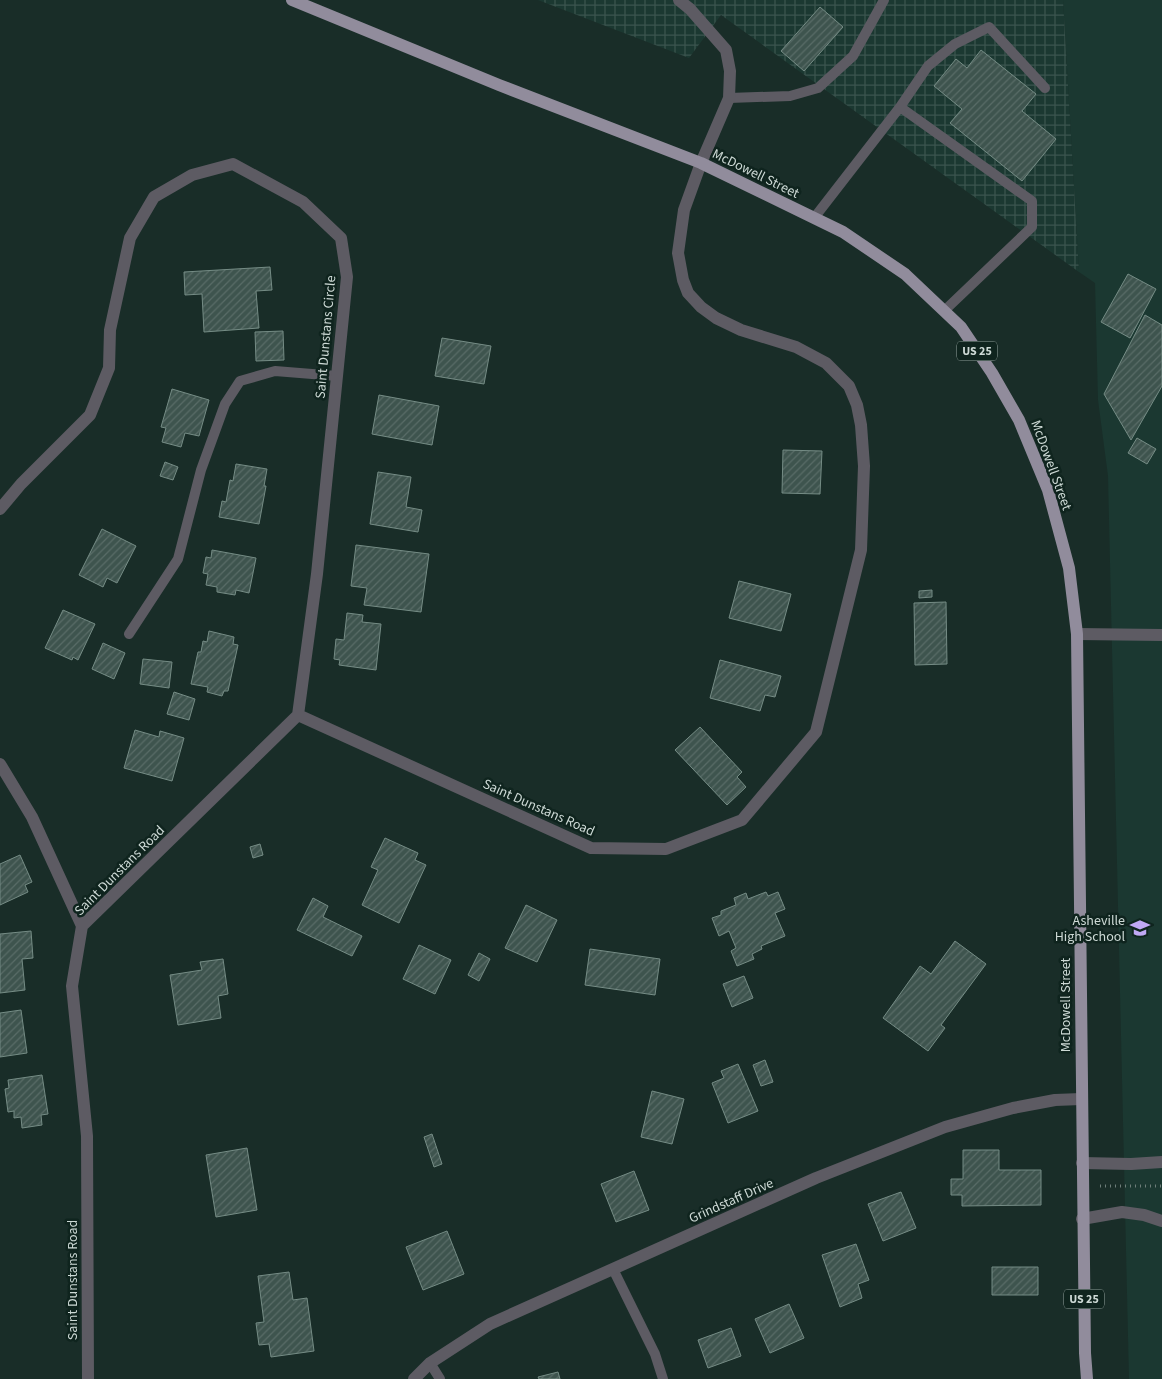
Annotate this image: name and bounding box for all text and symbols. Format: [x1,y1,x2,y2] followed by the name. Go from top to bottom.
[709,144,803,204] street label: McDowell Street
[311,275,341,399] street label: Saint Dunstans Circle
[957,342,997,361] road number: US 25
[1025,417,1077,513] street label: McDowell Street
[479,774,598,842] street label: Saint Dunstans Road
[70,821,169,920] street label: Saint Dunstans Road
[1055,911,1125,947] place label: Asheville High School
[1129,917,1151,939] school or university icon: Asheville High School
[1056,957,1076,1052] street label: McDowell Street
[686,1173,777,1228] street label: Grindstaff Drive
[63,1220,83,1340] street label: Saint Dunstans Road
[1064,1290,1104,1308] road number: US 25

